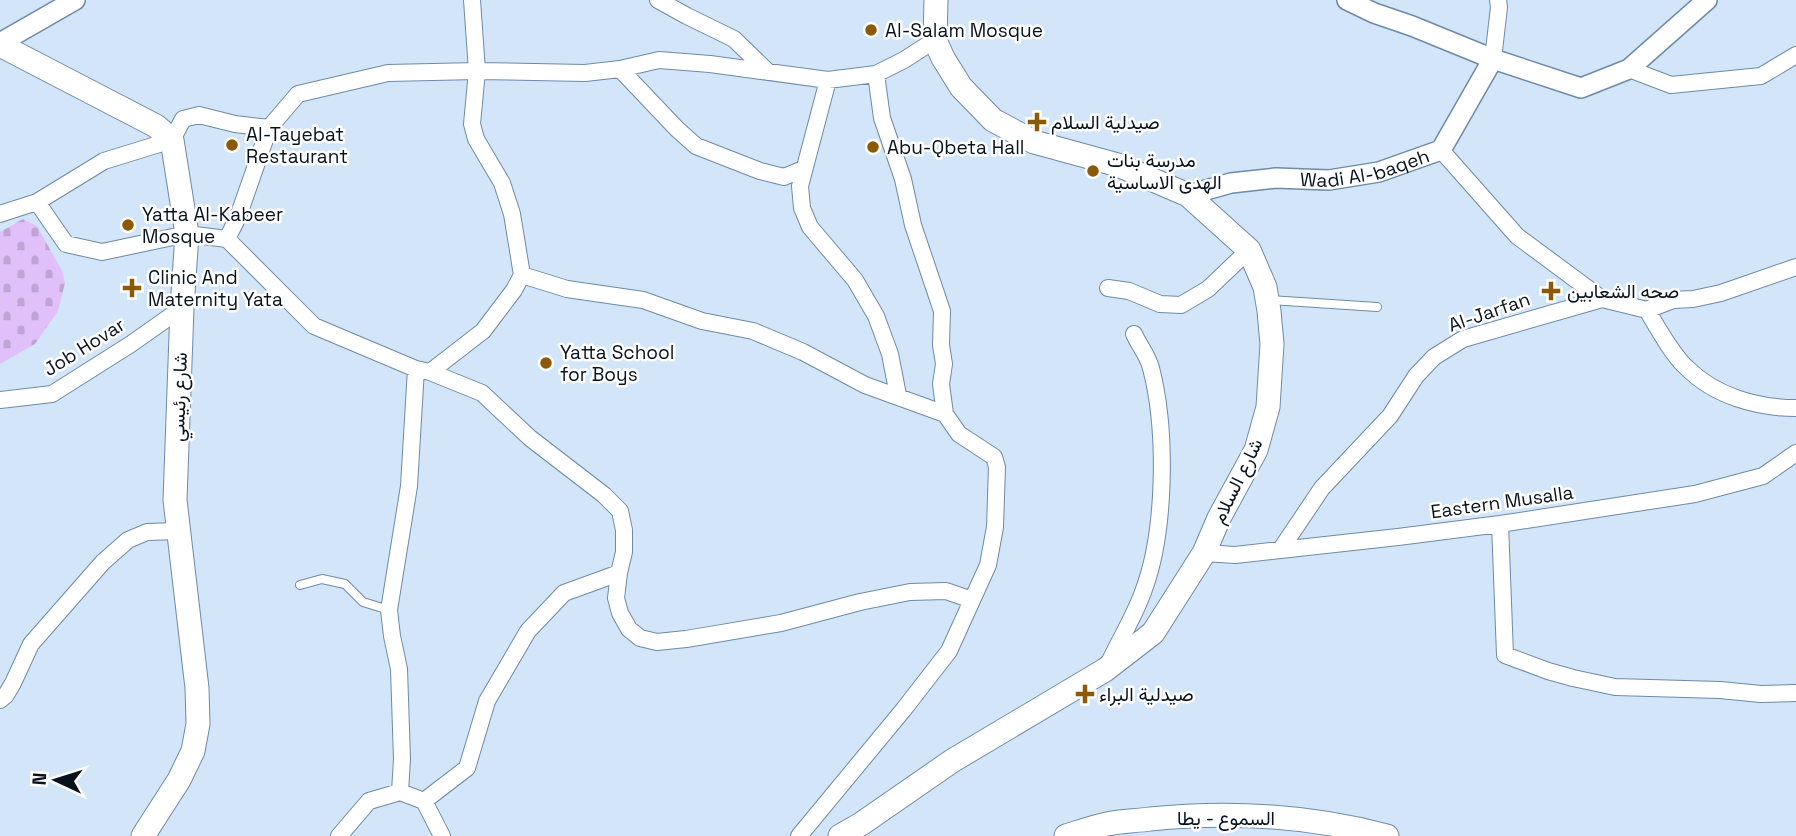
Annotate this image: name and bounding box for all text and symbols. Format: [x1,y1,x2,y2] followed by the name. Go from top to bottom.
[885,18,1043,43] place label: Al-Salam Mosque
[863,22,879,38] marker: Al-Salam Mosque
[1051,110,1160,135] place label: صيدلية السلام
[1029,114,1045,130] marker: صيدلية السلام
[246,122,348,169] place label: Al-Tayebat Restaurant
[887,135,1025,160] place label: Abu-Qbeta Hall
[224,137,240,153] marker: Al-Tayebat Restaurant
[865,139,881,155] marker: Abu-Qbeta Hall
[1300,143,1433,193] street label: Wadi Al-baqeh
[1107,148,1222,195] place label: مدرسة بنات الهدى الاساسية
[1085,163,1101,179] marker: مدرسة بنات الهدى الاساسية
[142,202,283,249] place label: Yatta Al-Kabeer Mosque
[120,217,136,233] marker: Yatta Al-Kabeer Mosque
[148,265,283,312] place label: Clinic And Maternity Yata
[122,278,142,298] marker: Clinic And Maternity Yata
[1567,279,1679,304] place label: صحه الشعابين
[1541,281,1561,301] marker: صحه الشعابين
[1445,286,1533,338] street label: Al-Jarfan
[39,312,129,382] street label: Job Hovar
[560,340,674,387] place label: Yatta School for Boys
[165,352,196,442] street label: شارع رئيسي
[538,355,554,371] marker: Yatta School for Boys
[1206,434,1268,528] street label: شارع السلام
[1429,480,1575,524] street label: Eastern Musalla
[1099,682,1194,707] place label: صيدلية البراء
[1077,686,1093,702] marker: صيدلية البراء
[21,745,91,815] north arrow
[27,772,52,786] text: N
[1177,806,1275,831] street label: السموع - يطا

